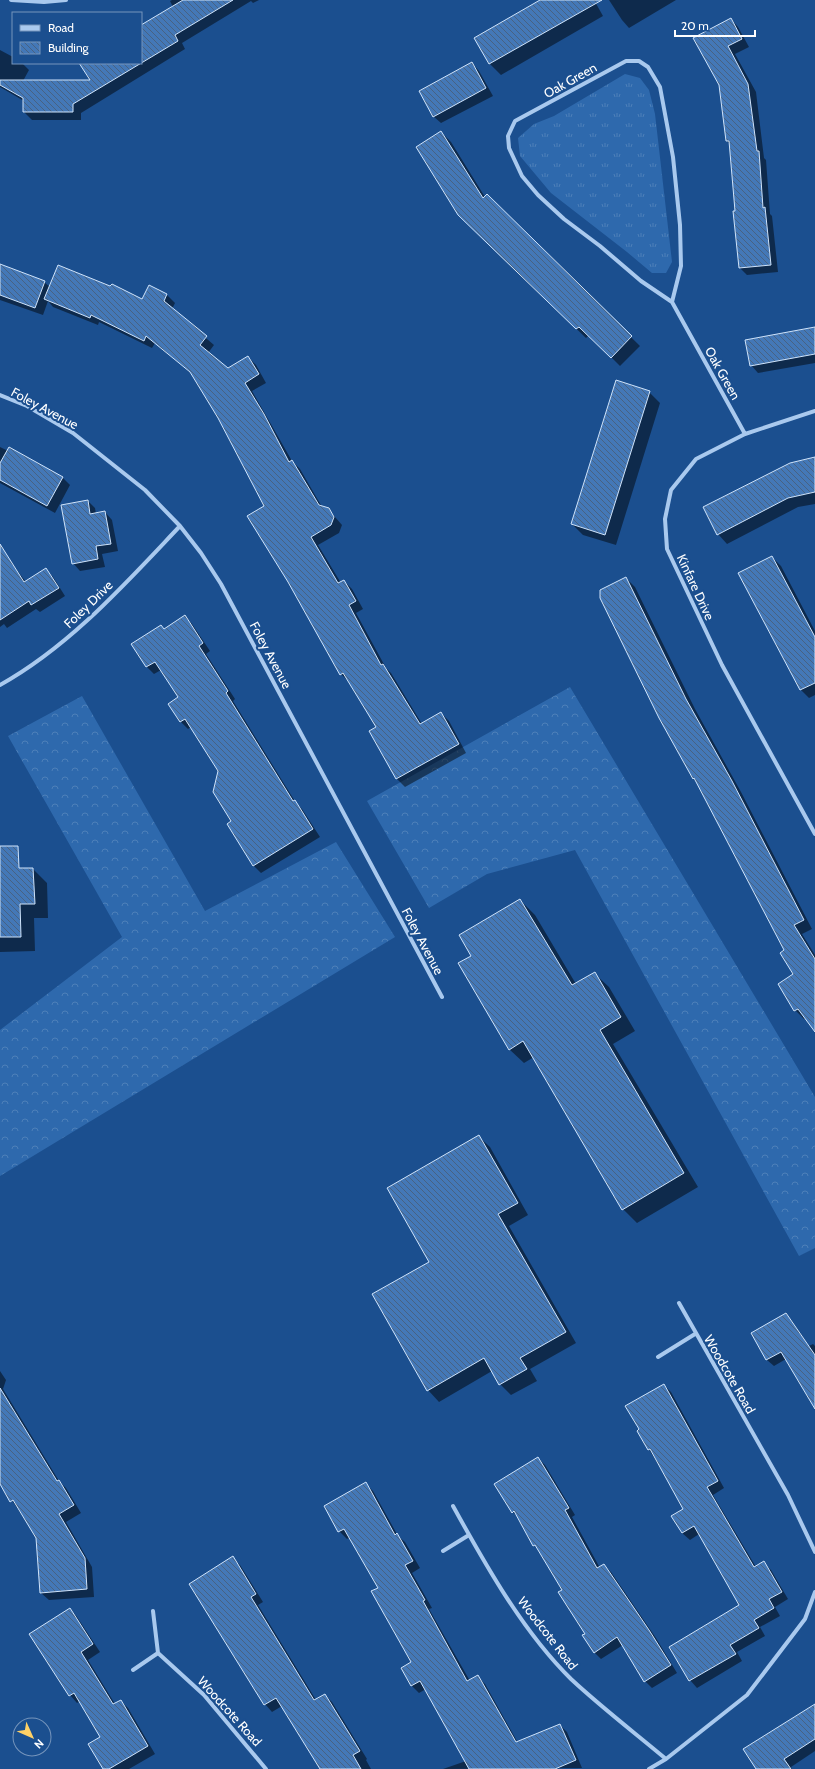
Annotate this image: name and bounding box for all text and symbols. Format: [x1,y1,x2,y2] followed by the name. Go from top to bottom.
[12,12,142,64] legend
[675,12,755,38] scale bar
[681,18,709,33] text: 20 m
[48,20,74,35] text: Road
[48,40,90,55] text: Building
[541,59,599,101] street label: Oak Green
[702,344,744,402] street label: Oak Green
[9,384,82,433] street label: Foley Avenue
[674,552,718,623] street label: Kinfare Drive
[60,577,116,631] street label: Foley Drive
[247,619,296,692] street label: Foley Avenue
[399,905,448,978] street label: Foley Avenue
[701,1332,759,1416] street label: Woodcote Road
[515,1593,581,1673] street label: Woodcote Road
[195,1673,265,1749] street label: Woodcote Road
[12,1717,52,1757] north arrow
[31,1736,47,1752] text: N

